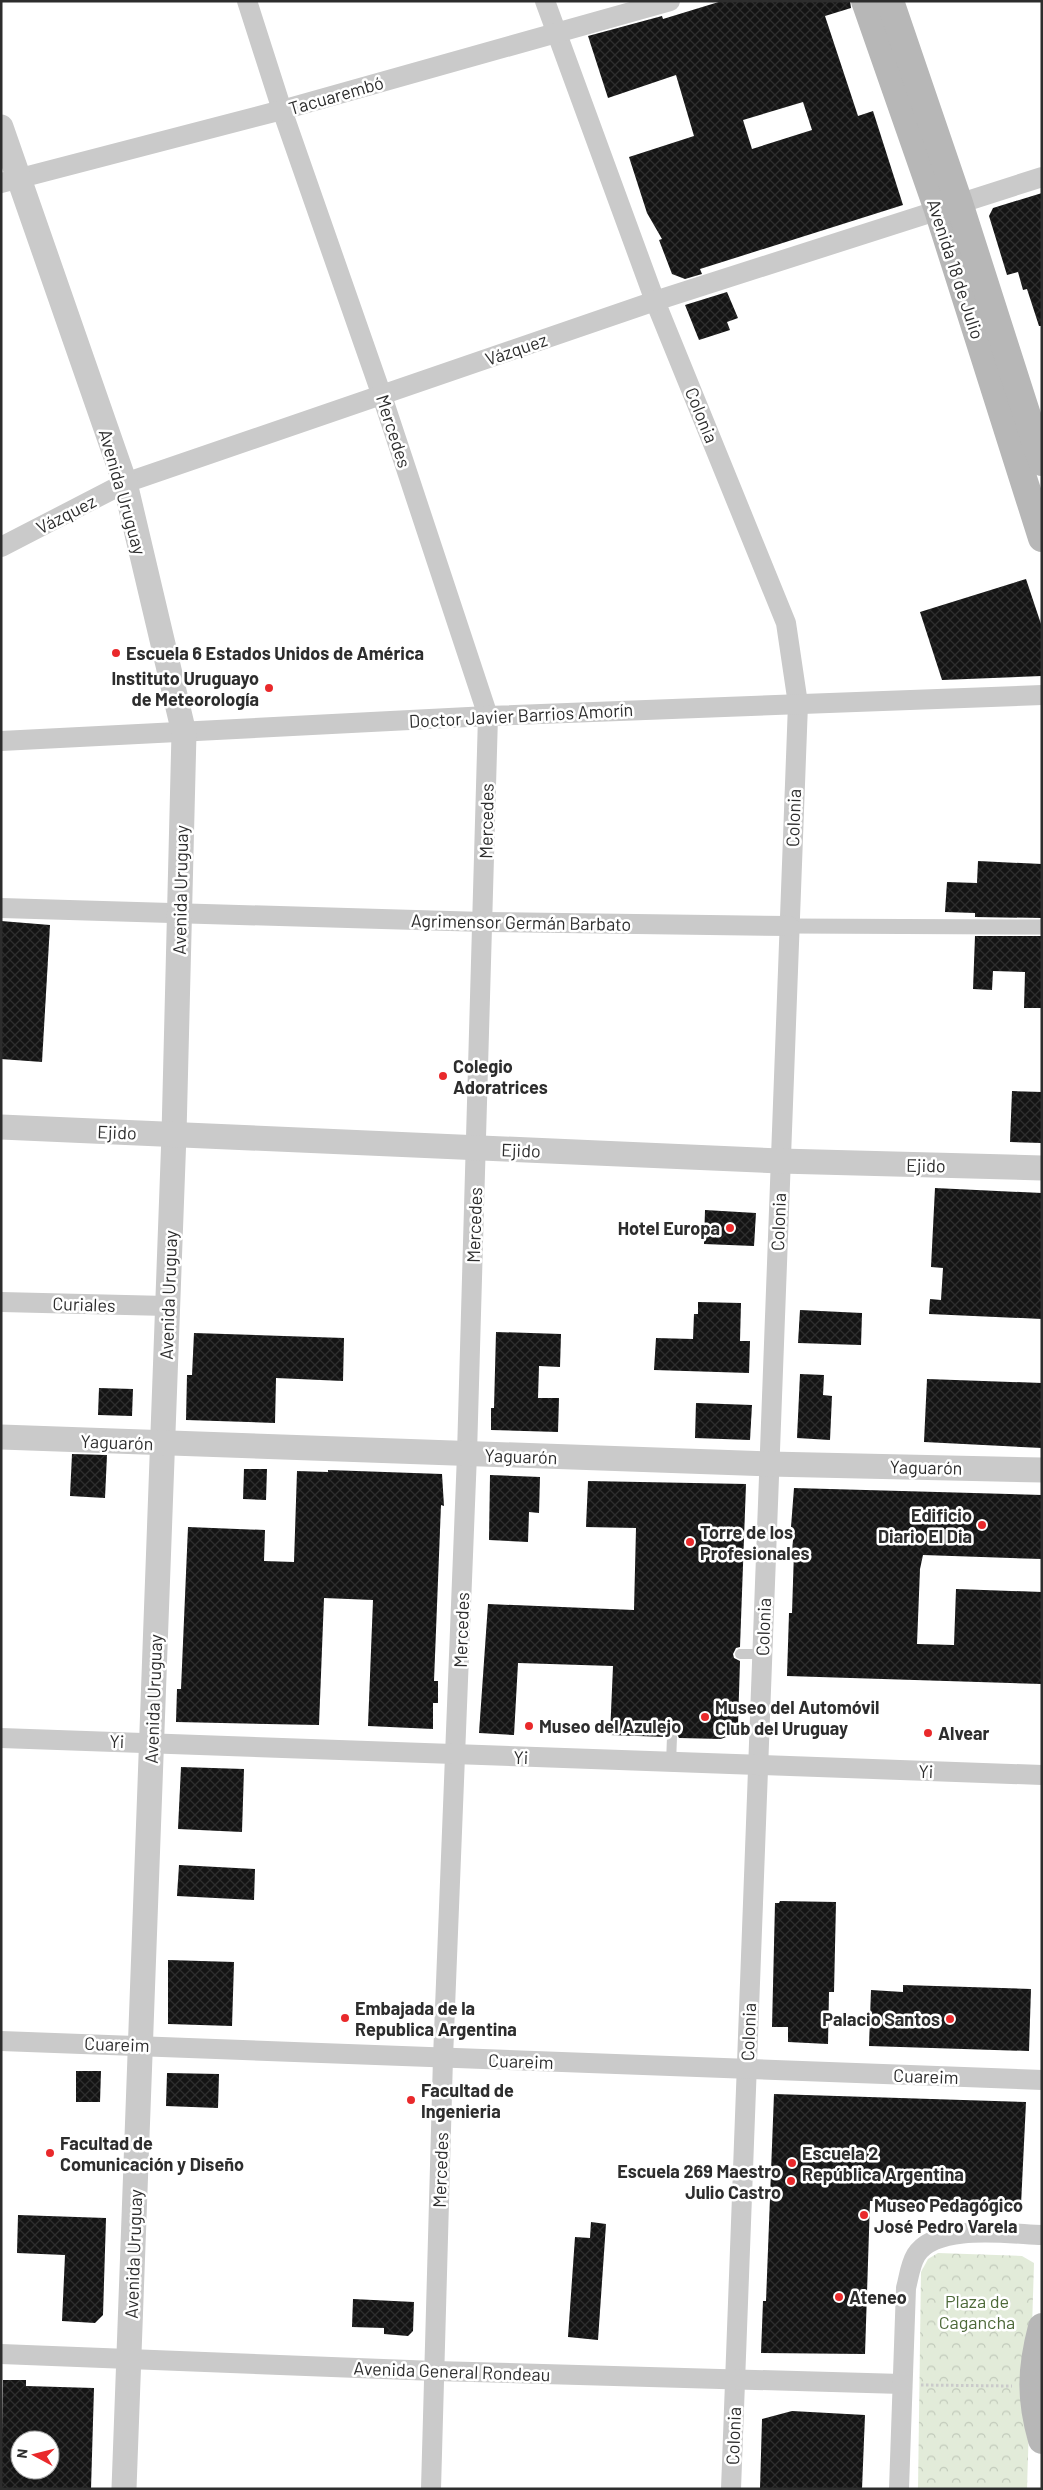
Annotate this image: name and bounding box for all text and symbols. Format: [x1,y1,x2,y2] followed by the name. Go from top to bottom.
[286,71,386,119] street label: Tacuarembó
[923,196,989,342] street label: Avenida 18 de Julio
[482,328,550,370] street label: Vázquez
[681,384,723,446] street label: Colonia
[372,392,416,470] street label: Mercedes
[95,427,151,557] street label: Avenida Uruguay
[32,490,100,538] street label: Vázquez
[126,642,424,664] place label: Escuela 6 Estados Unidos de América
[110,647,122,659] marker: Escuela 6 Estados Unidos de América
[111,667,259,710] place label: Instituto Uruguayo de Meteorología
[263,682,275,694] marker: Instituto Uruguayo de Meteorología
[408,698,634,732] street label: Doctor Javier Barrios Amorín
[474,783,498,859] street label: Mercedes
[781,789,805,847] street label: Colonia
[168,825,192,955] street label: Avenida Uruguay
[411,909,631,935] street label: Agrimensor Germán Barbato
[453,1055,548,1098] place label: Colegio Adoratrices
[437,1070,449,1082] marker: Colegio Adoratrices
[97,1120,137,1144] street label: Ejido
[501,1138,541,1162] street label: Ejido
[906,1154,946,1176] street label: Ejido
[462,1187,486,1263] street label: Mercedes
[766,1193,790,1251] street label: Colonia
[618,1217,720,1239] place label: Hotel Europa
[724,1222,736,1234] marker: Hotel Europa
[155,1230,181,1360] street label: Avenida Uruguay
[52,1292,116,1316] street label: Curiales
[80,1430,154,1454] street label: Yaguarón
[484,1444,558,1468] street label: Yaguarón
[889,1455,963,1479] street label: Yaguarón
[878,1504,972,1547] place label: Edificio Diario El Dia
[976,1519,988,1531] marker: Edificio Diario El Dia
[700,1521,809,1564] place label: Torre de los Profesionales
[684,1536,696,1548] marker: Torre de los Profesionales
[449,1592,473,1668] street label: Mercedes
[751,1598,775,1656] street label: Colonia
[140,1634,166,1764] street label: Avenida Uruguay
[715,1696,880,1739] place label: Museo del Automóvil Club del Uruguay
[699,1711,711,1723] marker: Museo del Automóvil Club del Uruguay
[539,1715,681,1737] place label: Museo del Azulejo
[523,1720,535,1732] marker: Museo del Azulejo
[938,1722,989,1744] place label: Alvear
[922,1727,934,1739] marker: Alvear
[109,1730,125,1752] street label: Yi
[513,1746,529,1768] street label: Yi
[918,1760,934,1782] street label: Yi
[355,1997,517,2040] place label: Embajada de la Republica Argentina
[736,2003,760,2061] street label: Colonia
[822,2008,940,2030] place label: Palacio Santos
[339,2012,351,2024] marker: Embajada de la Republica Argentina
[944,2013,956,2025] marker: Palacio Santos
[84,2032,150,2056] street label: Cuareim
[488,2049,554,2073] street label: Cuareim
[893,2064,959,2088] street label: Cuareim
[421,2079,514,2122] place label: Facultad de Ingenieria
[405,2094,417,2106] marker: Facultad de Ingenieria
[60,2132,244,2175] place label: Facultad de Comunicación y Diseño
[428,2132,452,2208] street label: Mercedes
[802,2142,964,2185] place label: Escuela 2 República Argentina
[44,2147,56,2159] marker: Facultad de Comunicación y Diseño
[786,2157,798,2169] marker: Escuela 2 República Argentina
[617,2160,781,2203] place label: Escuela 269 Maestro Julio Castro
[785,2175,797,2187] marker: Escuela 269 Maestro Julio Castro
[120,2189,146,2319] street label: Avenida Uruguay
[874,2194,1023,2237] place label: Museo Pedagógico José Pedro Varela
[858,2209,870,2221] marker: Museo Pedagógico José Pedro Varela
[849,2286,907,2308] place label: Ateneo
[939,2290,1015,2333] park label: Plaza de Cagancha
[833,2291,845,2303] marker: Ateneo
[353,2357,551,2385] street label: Avenida General Rondeau
[721,2407,745,2465] street label: Colonia
[10,2430,60,2480] north arrow
[13,2448,31,2459] text: N

